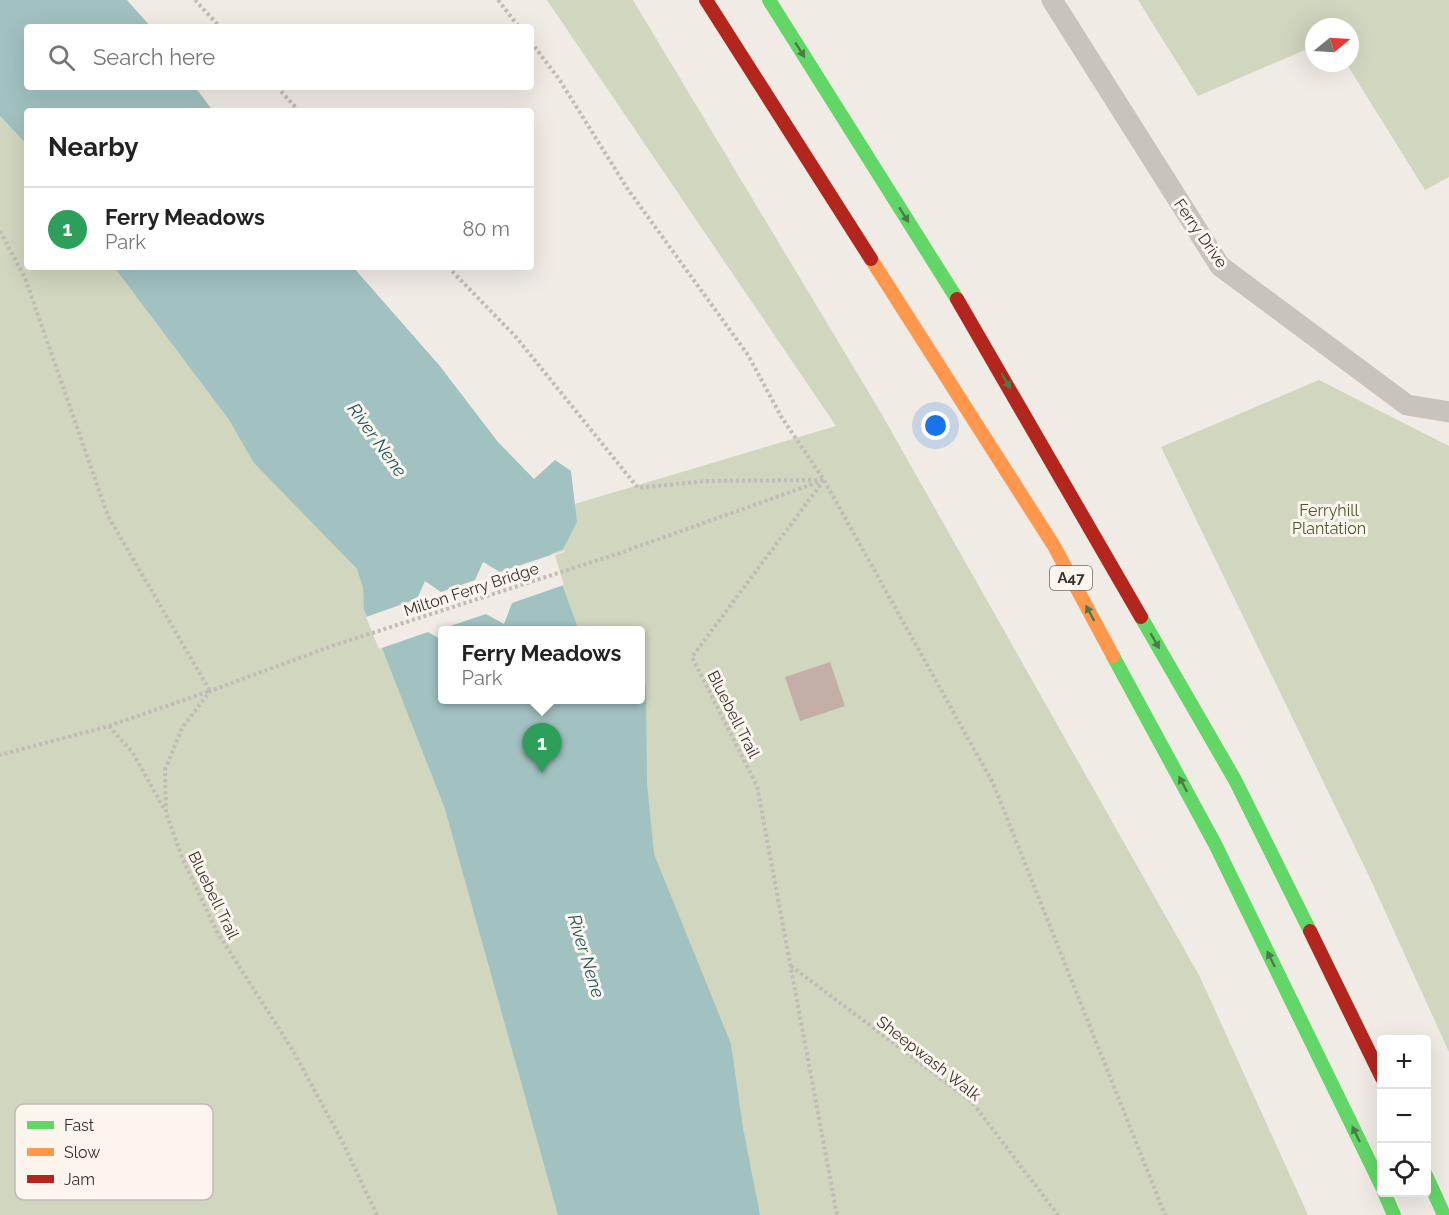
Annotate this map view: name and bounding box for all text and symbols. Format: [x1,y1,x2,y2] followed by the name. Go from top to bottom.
[1305,18,1359,72] north arrow
[24,24,534,90] search box
[45,41,78,74] icon: search
[795,41,806,58] one-way arrow
[93,44,215,70] text: Search here
[48,132,138,162] text: Nearby
[1170,195,1231,272] street label: Ferry Drive
[105,204,265,230] text: Ferry Meadows
[898,207,909,223] one-way arrow
[63,217,72,241] text: 1
[462,217,510,241] text: 80 m
[105,230,146,254] text: Park
[1001,373,1011,390] one-way arrow
[344,399,411,481] water label: River Nene
[921,411,950,440] your location
[1292,501,1366,538] park label: Ferryhill Plantation
[401,559,541,620] street label: Milton Ferry Bridge
[1050,566,1092,590] road number: A47
[1085,604,1095,621] one-way arrow
[438,626,645,704] popup
[1150,633,1160,650] one-way arrow
[462,640,621,666] text: Ferry Meadows
[462,666,502,690] text: Park
[703,667,764,762] street label: Bluebell Trail
[522,724,562,773] pin: 1
[1178,776,1188,793] one-way arrow
[184,848,243,943] street label: Bluebell Trail
[564,912,609,1000] water label: River Nene
[1266,950,1275,967] one-way arrow
[873,1012,985,1105] street label: Sheepwash Walk
[1377,1035,1431,1197] map controls
[1377,1035,1431,1089] button: +
[1377,1089,1431,1143] button: −
[15,1104,213,1200] legend
[64,1116,95,1135] text: Fast
[1351,1125,1361,1142] one-way arrow
[64,1143,100,1162] text: Slow
[1377,1143,1431,1197] button: locate
[64,1170,95,1189] text: Jam

